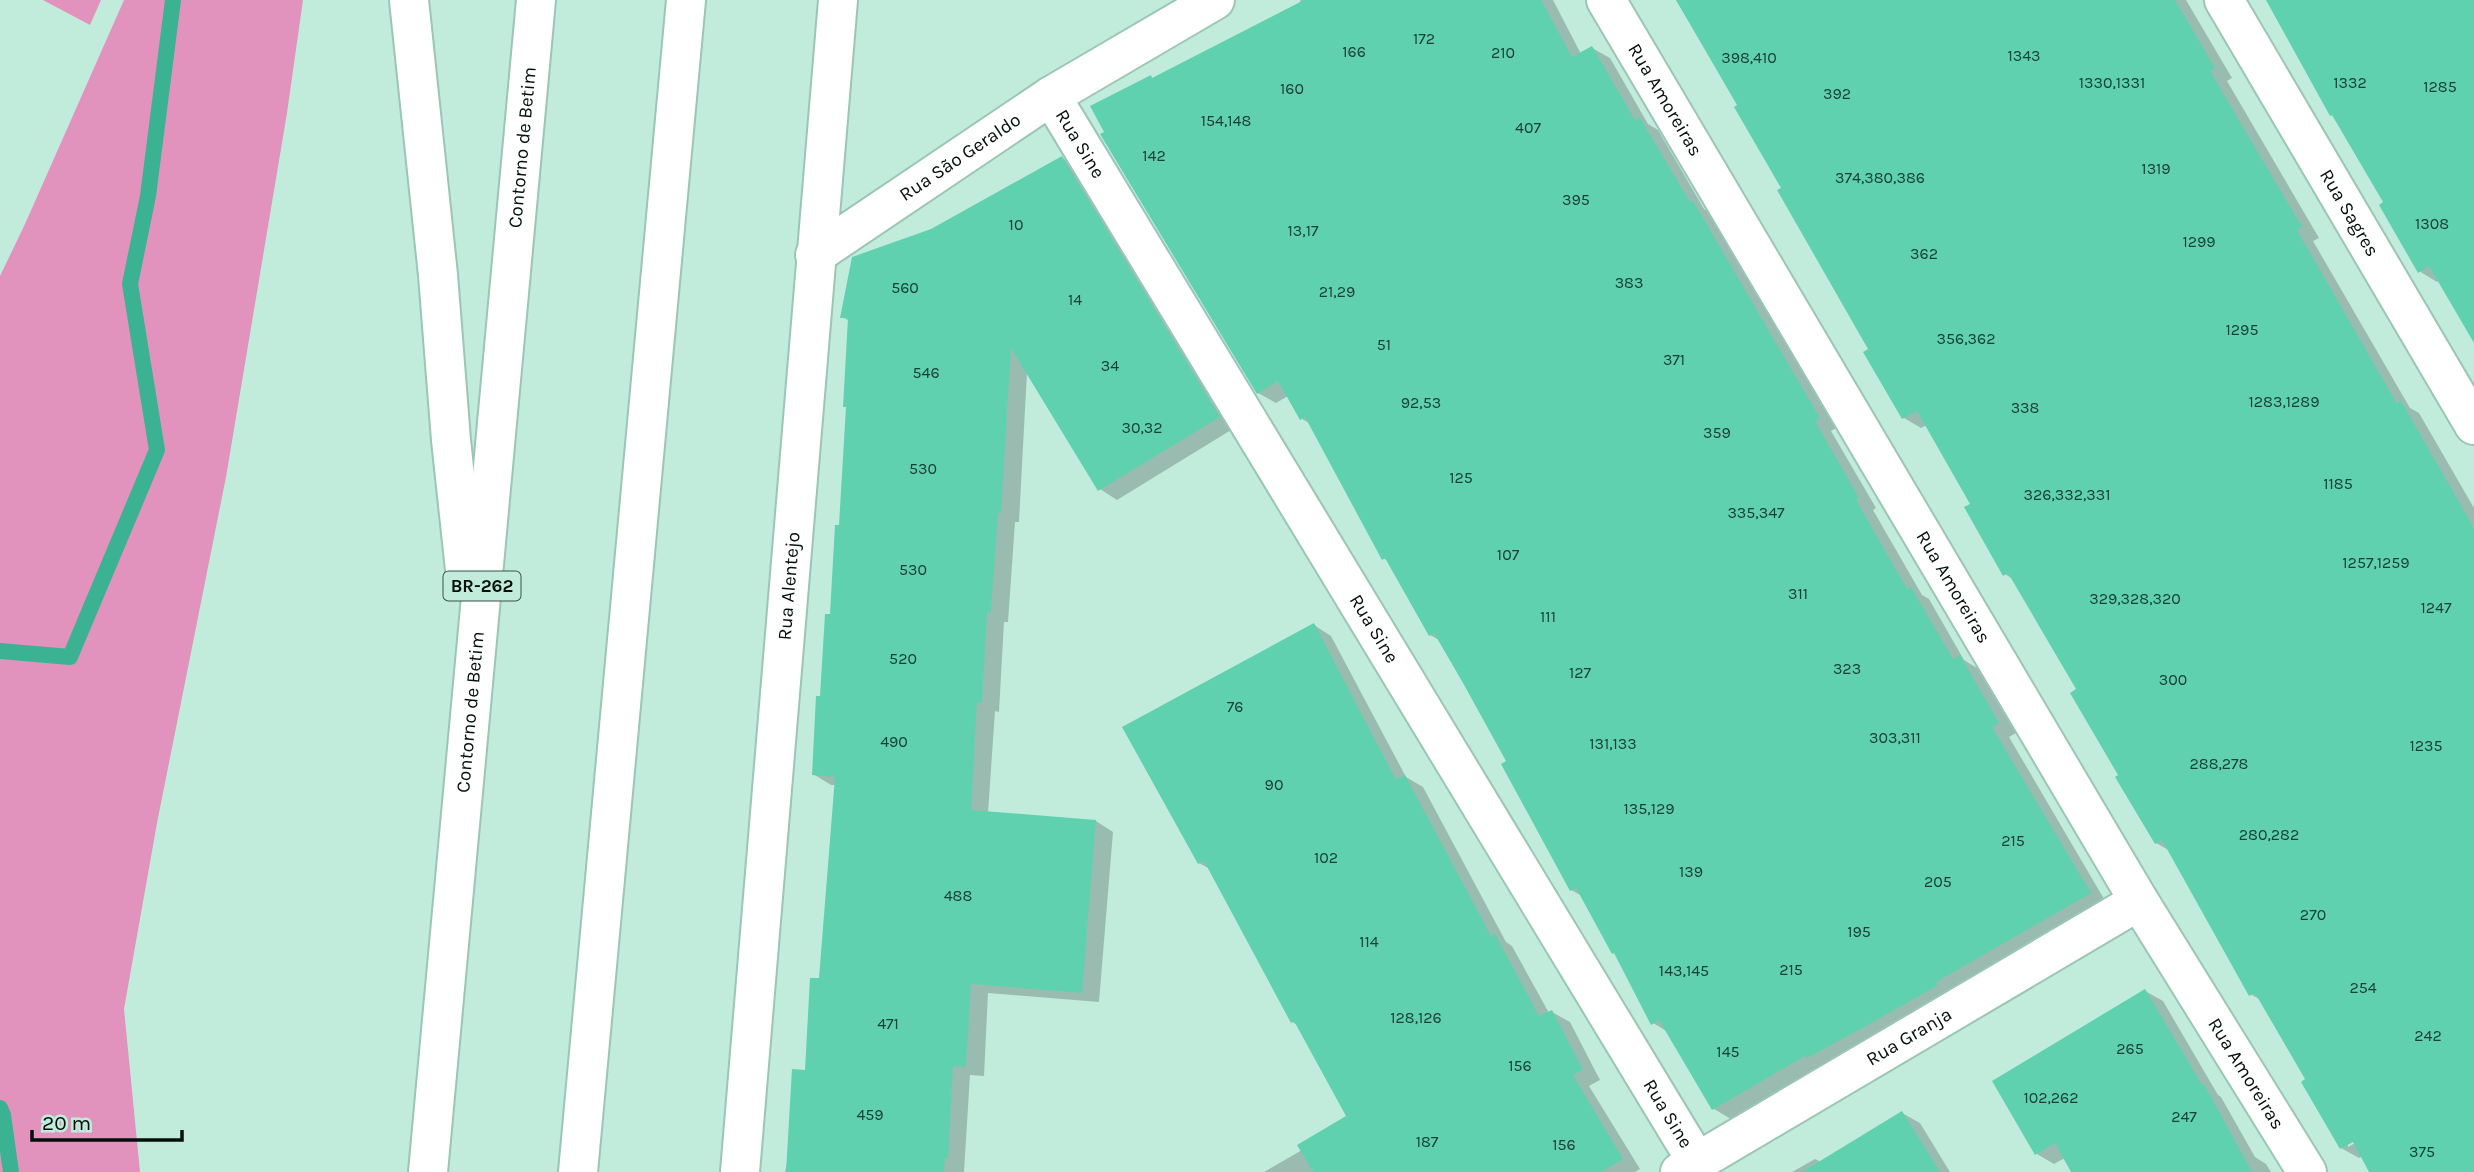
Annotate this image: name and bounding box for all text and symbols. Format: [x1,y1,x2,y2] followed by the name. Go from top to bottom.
[1413,29,1435,48] house number: 172
[1623,40,1707,160] street label: Rua Amoreiras
[1342,42,1366,61] house number: 166
[1491,43,1515,62] house number: 210
[2007,46,2041,65] house number: 1343
[1721,48,1777,67] house number: 398,410
[504,66,541,229] street label: Contorno de Betim
[2079,73,2145,92] house number: 1330,1331
[2333,73,2367,92] house number: 1332
[2423,77,2457,96] house number: 1285
[1280,79,1304,98] house number: 160
[1823,84,1851,103] house number: 392
[1051,105,1109,182] street label: Rua Sine
[895,109,1025,206] street label: Rua São Geraldo
[1201,111,1251,130] house number: 154,148
[1515,118,1541,137] house number: 407
[1142,146,1166,165] house number: 142
[2141,159,2171,178] house number: 1319
[2315,165,2383,260] street label: Rua Sagres
[1835,168,1925,187] house number: 374,380,386
[1562,190,1590,209] house number: 395
[2415,214,2449,233] house number: 1308
[1009,215,1023,234] house number: 10
[1288,221,1319,240] house number: 13,17
[2182,232,2216,251] house number: 1299
[1910,244,1938,263] house number: 362
[1615,273,1643,292] house number: 383
[891,278,919,297] house number: 560
[1319,282,1355,301] house number: 21,29
[1068,290,1082,309] house number: 14
[2226,320,2258,339] house number: 1295
[1937,329,1995,348] house number: 356,362
[1377,335,1391,354] house number: 51
[1663,350,1685,369] house number: 371
[1101,356,1119,375] house number: 34
[912,363,940,382] house number: 546
[2249,392,2319,411] house number: 1283,1289
[1401,393,1441,412] house number: 92,53
[2011,398,2039,417] house number: 338
[1121,418,1163,437] house number: 30,32
[1703,423,1731,442] house number: 359
[909,459,937,478] house number: 530
[1449,468,1473,487] house number: 125
[2323,474,2353,493] house number: 1185
[2024,485,2110,504] house number: 326,332,331
[1727,503,1785,522] house number: 335,347
[1911,527,1995,647] street label: Rua Amoreiras
[773,531,804,641] street label: Rua Alentejo
[1497,545,1520,564] house number: 107
[2342,553,2410,572] house number: 1257,1259
[899,560,927,579] house number: 530
[444,572,520,600] road number: BR-262
[1788,584,1808,603] house number: 311
[2089,589,2181,608] house number: 329,328,320
[1345,590,1403,667] street label: Rua Sine
[2420,598,2452,617] house number: 1247
[1540,607,1556,626] house number: 111
[452,630,489,794] street label: Contorno de Betim
[889,649,917,668] house number: 520
[1833,659,1861,678] house number: 323
[1569,663,1592,682] house number: 127
[2159,670,2187,689] house number: 300
[1227,697,1243,716] house number: 76
[1869,728,1921,747] house number: 303,311
[880,732,908,751] house number: 490
[1589,734,1637,753] house number: 131,133
[2409,736,2443,755] house number: 1235
[2190,754,2248,773] house number: 288,278
[1265,775,1283,794] house number: 90
[1624,799,1674,818] house number: 135,129
[2239,825,2299,844] house number: 280,282
[2001,831,2025,850] house number: 215
[1314,848,1338,867] house number: 102
[1679,862,1703,881] house number: 139
[1924,872,1952,891] house number: 205
[944,886,972,905] house number: 488
[2300,905,2326,924] house number: 270
[1847,922,1871,941] house number: 195
[1359,932,1379,951] house number: 114
[1779,960,1803,979] house number: 215
[1659,961,1709,980] house number: 143,145
[2349,978,2377,997] house number: 254
[1862,1003,1956,1071] street label: Rua Granja
[1390,1008,1442,1027] house number: 128,126
[877,1014,899,1033] house number: 471
[2203,1014,2289,1133] street label: Rua Amoreiras
[2414,1026,2442,1045] house number: 242
[2116,1039,2144,1058] house number: 265
[1716,1042,1740,1061] house number: 145
[1508,1056,1532,1075] house number: 156
[1638,1075,1697,1152] street label: Rua Sine
[2023,1088,2079,1107] house number: 102,262
[32,1098,182,1142] scale bar
[856,1105,884,1124] house number: 459
[2171,1107,2197,1126] house number: 247
[42,1111,91,1135] text: 20 m
[1416,1132,1439,1151] house number: 187
[1552,1135,1576,1154] house number: 156
[2409,1142,2435,1161] house number: 375

